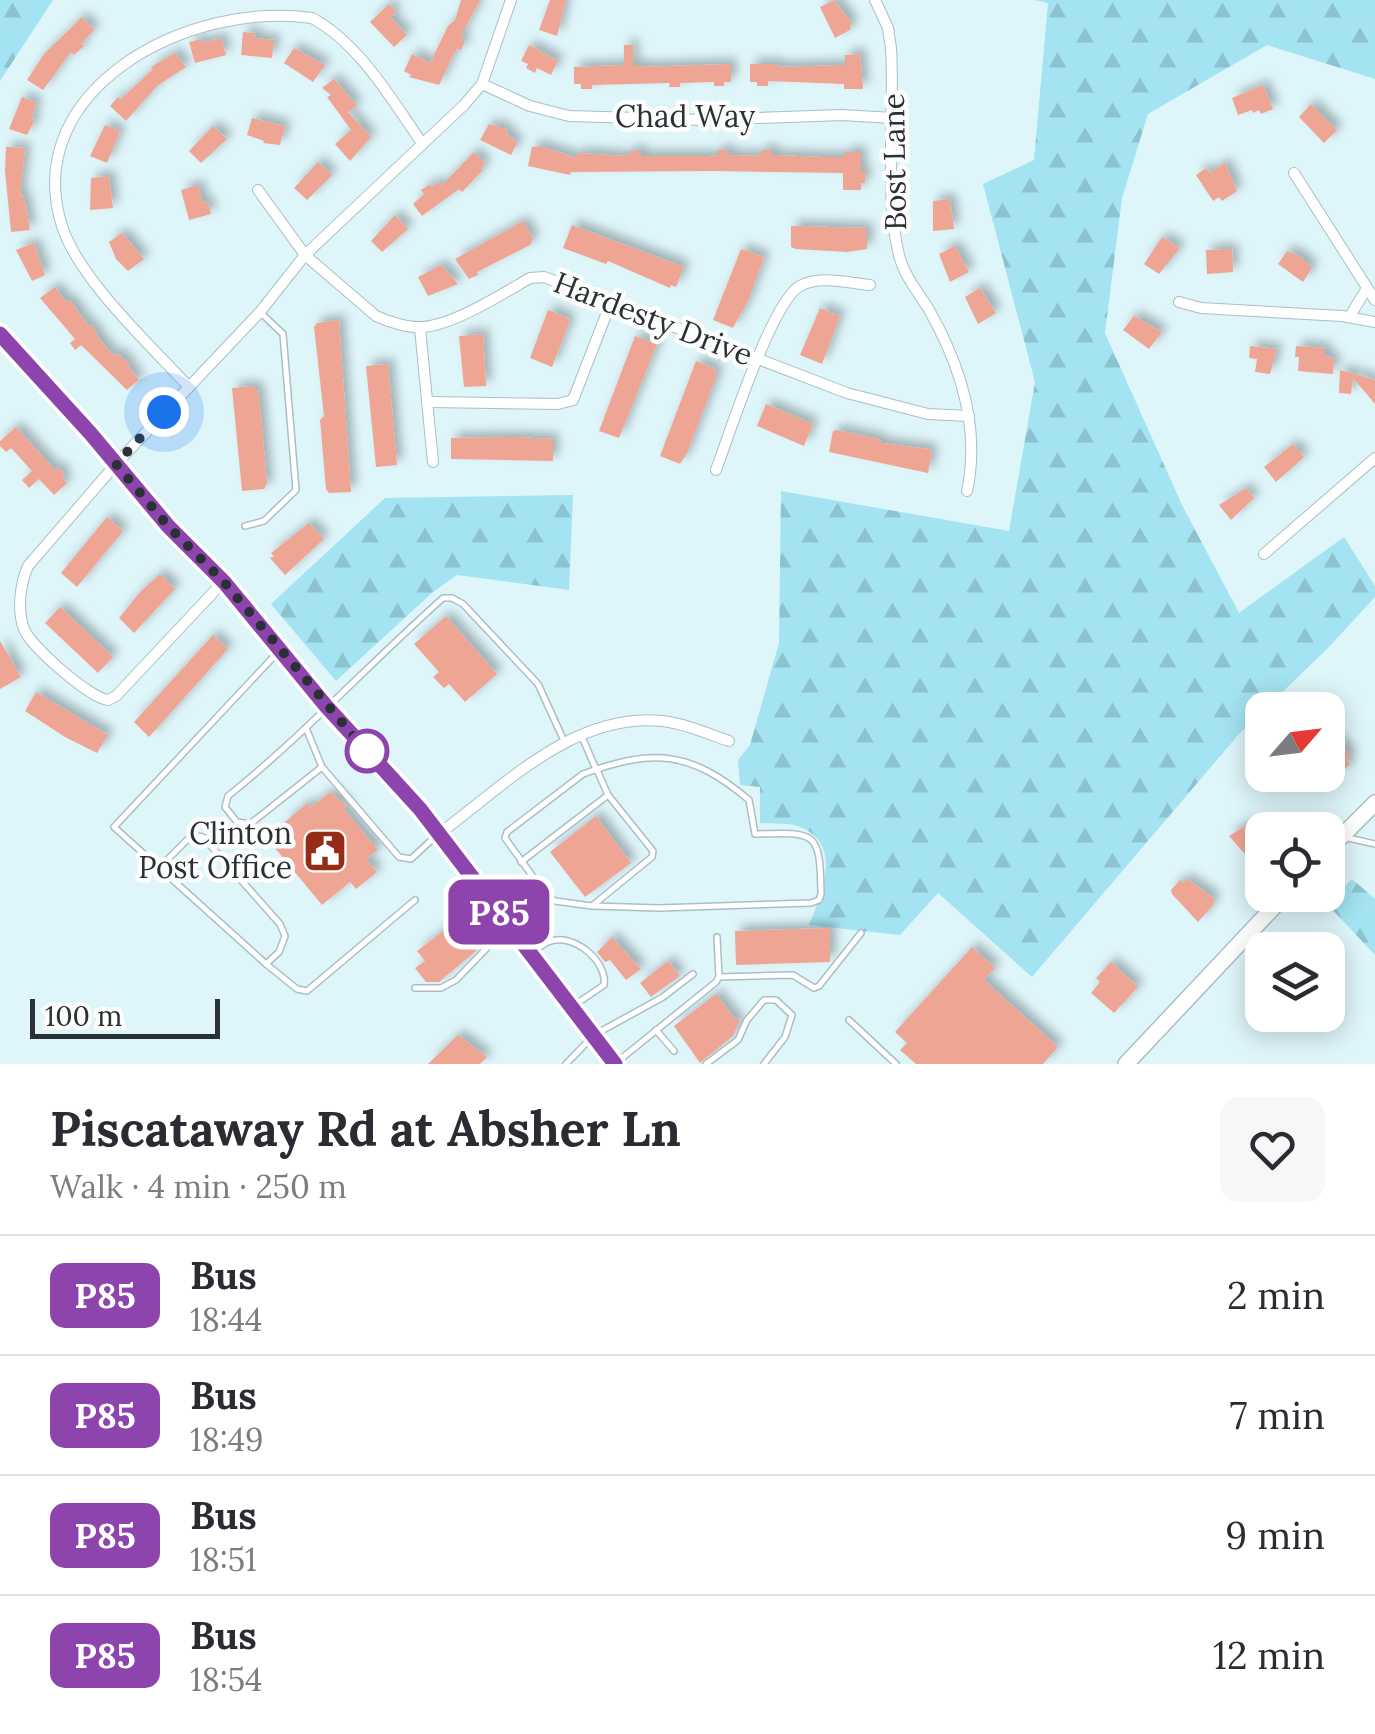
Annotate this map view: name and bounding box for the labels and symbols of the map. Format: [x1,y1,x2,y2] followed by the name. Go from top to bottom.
[874,93,914,231] street label: Bost Lane
[615,97,755,136] street label: Chad Way
[548,263,758,374] street label: Hardesty Drive
[139,387,189,437] your location
[1245,692,1345,792] north arrow
[346,730,388,772] unlabelled marker
[138,814,292,886] place label: Clinton Post Office
[302,828,348,874] public building icon: Clinton Post Office
[442,880,556,944] line badge: P85
[30,994,220,1038] scale bar

